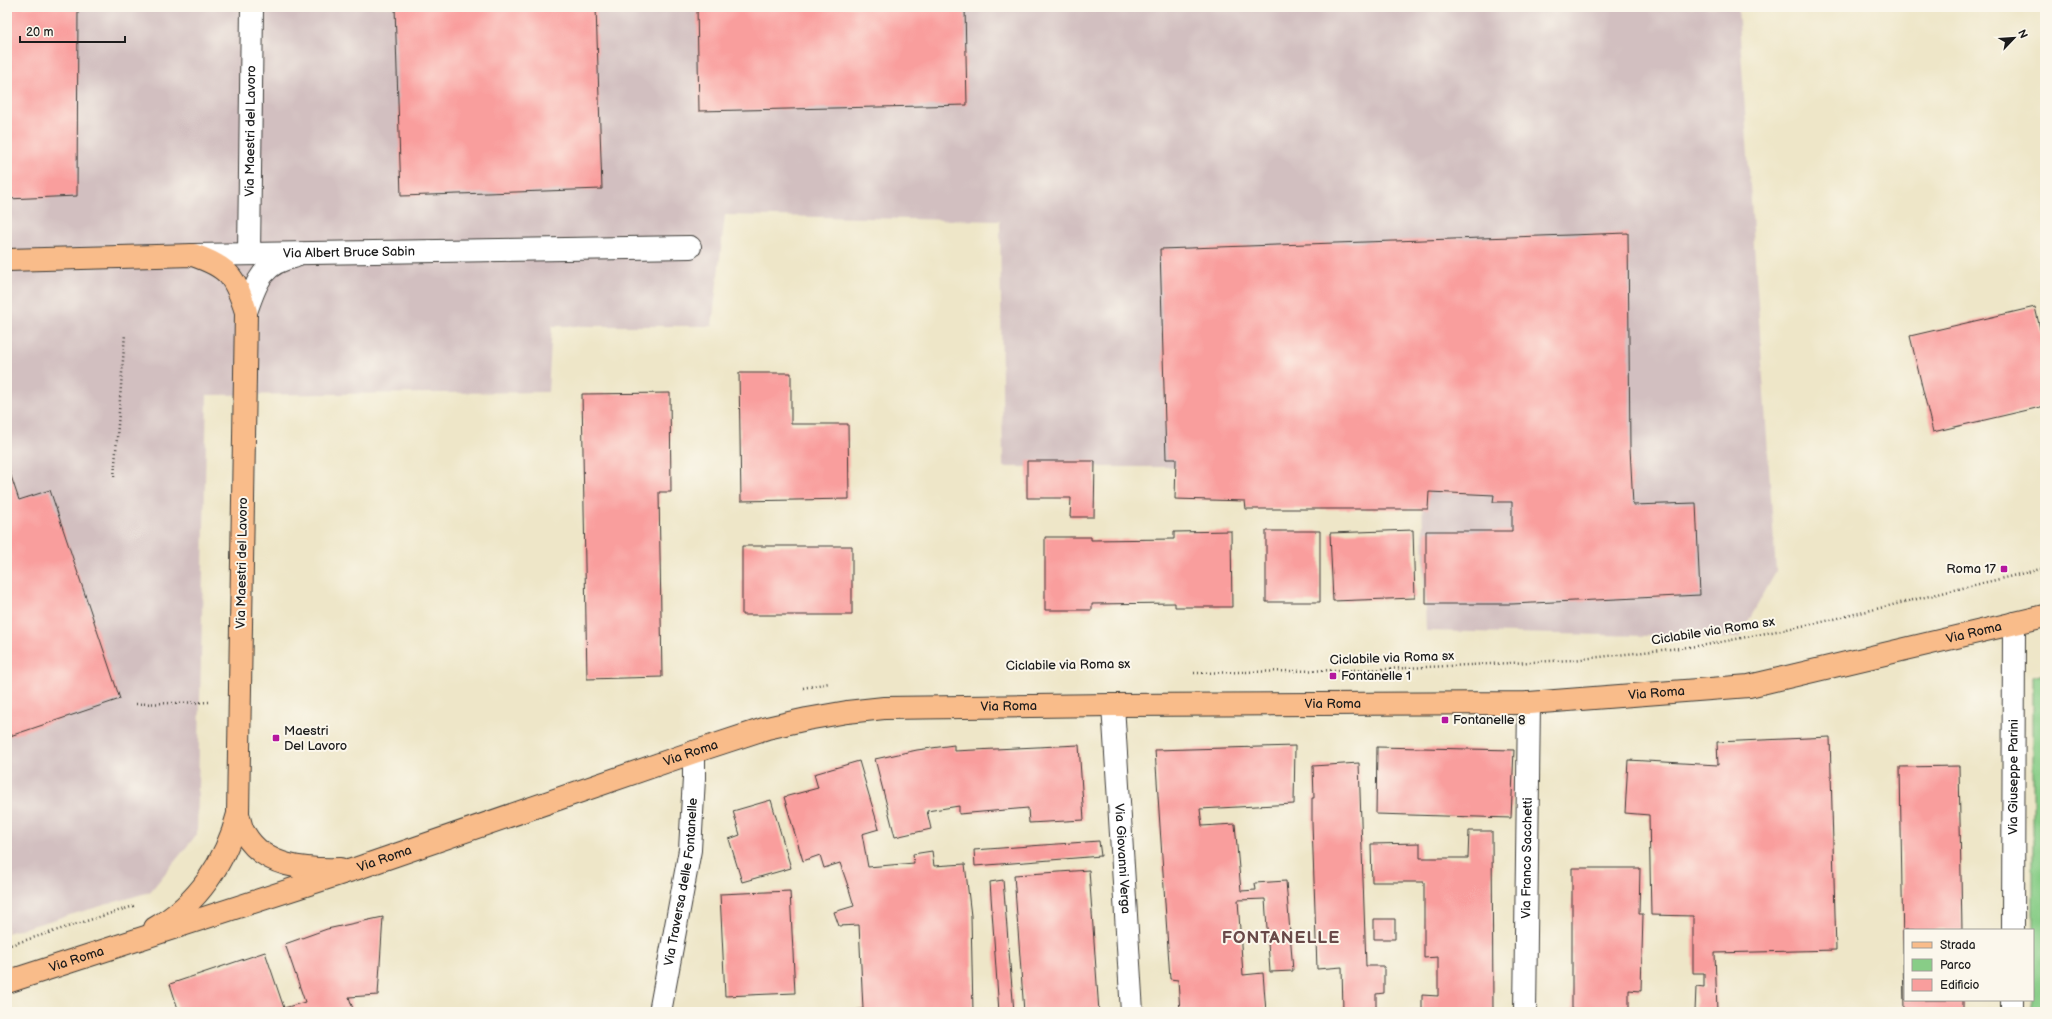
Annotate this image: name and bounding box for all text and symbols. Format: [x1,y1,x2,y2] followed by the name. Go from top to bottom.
[20,18,125,44] scale bar
[1994,18,2034,58] north arrow
[26,25,53,40] text: 20 m
[2015,27,2030,40] text: N
[242,65,259,197] street label: Via Maestri del Lavoro
[283,243,415,262] street label: Via Albert Bruce Sabin
[233,497,251,629] street label: Via Maestri del Lavoro
[1946,561,1997,577] place label: Roma 17
[1999,564,2009,574] marker: Roma 17
[1650,613,1776,649] street label: Ciclabile via Roma sx
[1944,618,2003,647] street label: Via Roma
[1329,648,1455,668] street label: Ciclabile via Roma sx
[1006,656,1130,674] street label: Ciclabile via Roma sx
[1341,668,1411,684] place label: Fontanelle 1
[1328,671,1338,681] marker: Fontanelle 1
[1628,683,1685,703] street label: Via Roma
[1304,696,1361,712] street label: Via Roma
[980,698,1037,715] street label: Via Roma
[1453,712,1526,728] place label: Fontanelle 8
[1440,715,1450,725] marker: Fontanelle 8
[2005,719,2022,835] street label: Via Giuseppe Parini
[284,723,347,754] place label: Maestri Del Lavoro
[271,733,281,743] marker: Maestri Del Lavoro
[661,737,720,770] street label: Via Roma
[661,797,701,967] street label: Via Traversa delle Fontanelle
[1518,797,1536,919] street label: Via Franco Sacchetti
[1111,803,1134,914] street label: Via Giovanni Verga
[355,842,414,876] street label: Via Roma
[1222,928,1340,948] district label: FONTANELLE
[1904,929,2034,1001] legend
[1940,938,1976,953] text: Strada
[47,943,106,976] street label: Via Roma
[1940,958,1971,973] text: Parco
[1940,978,1980,993] text: Edificio

